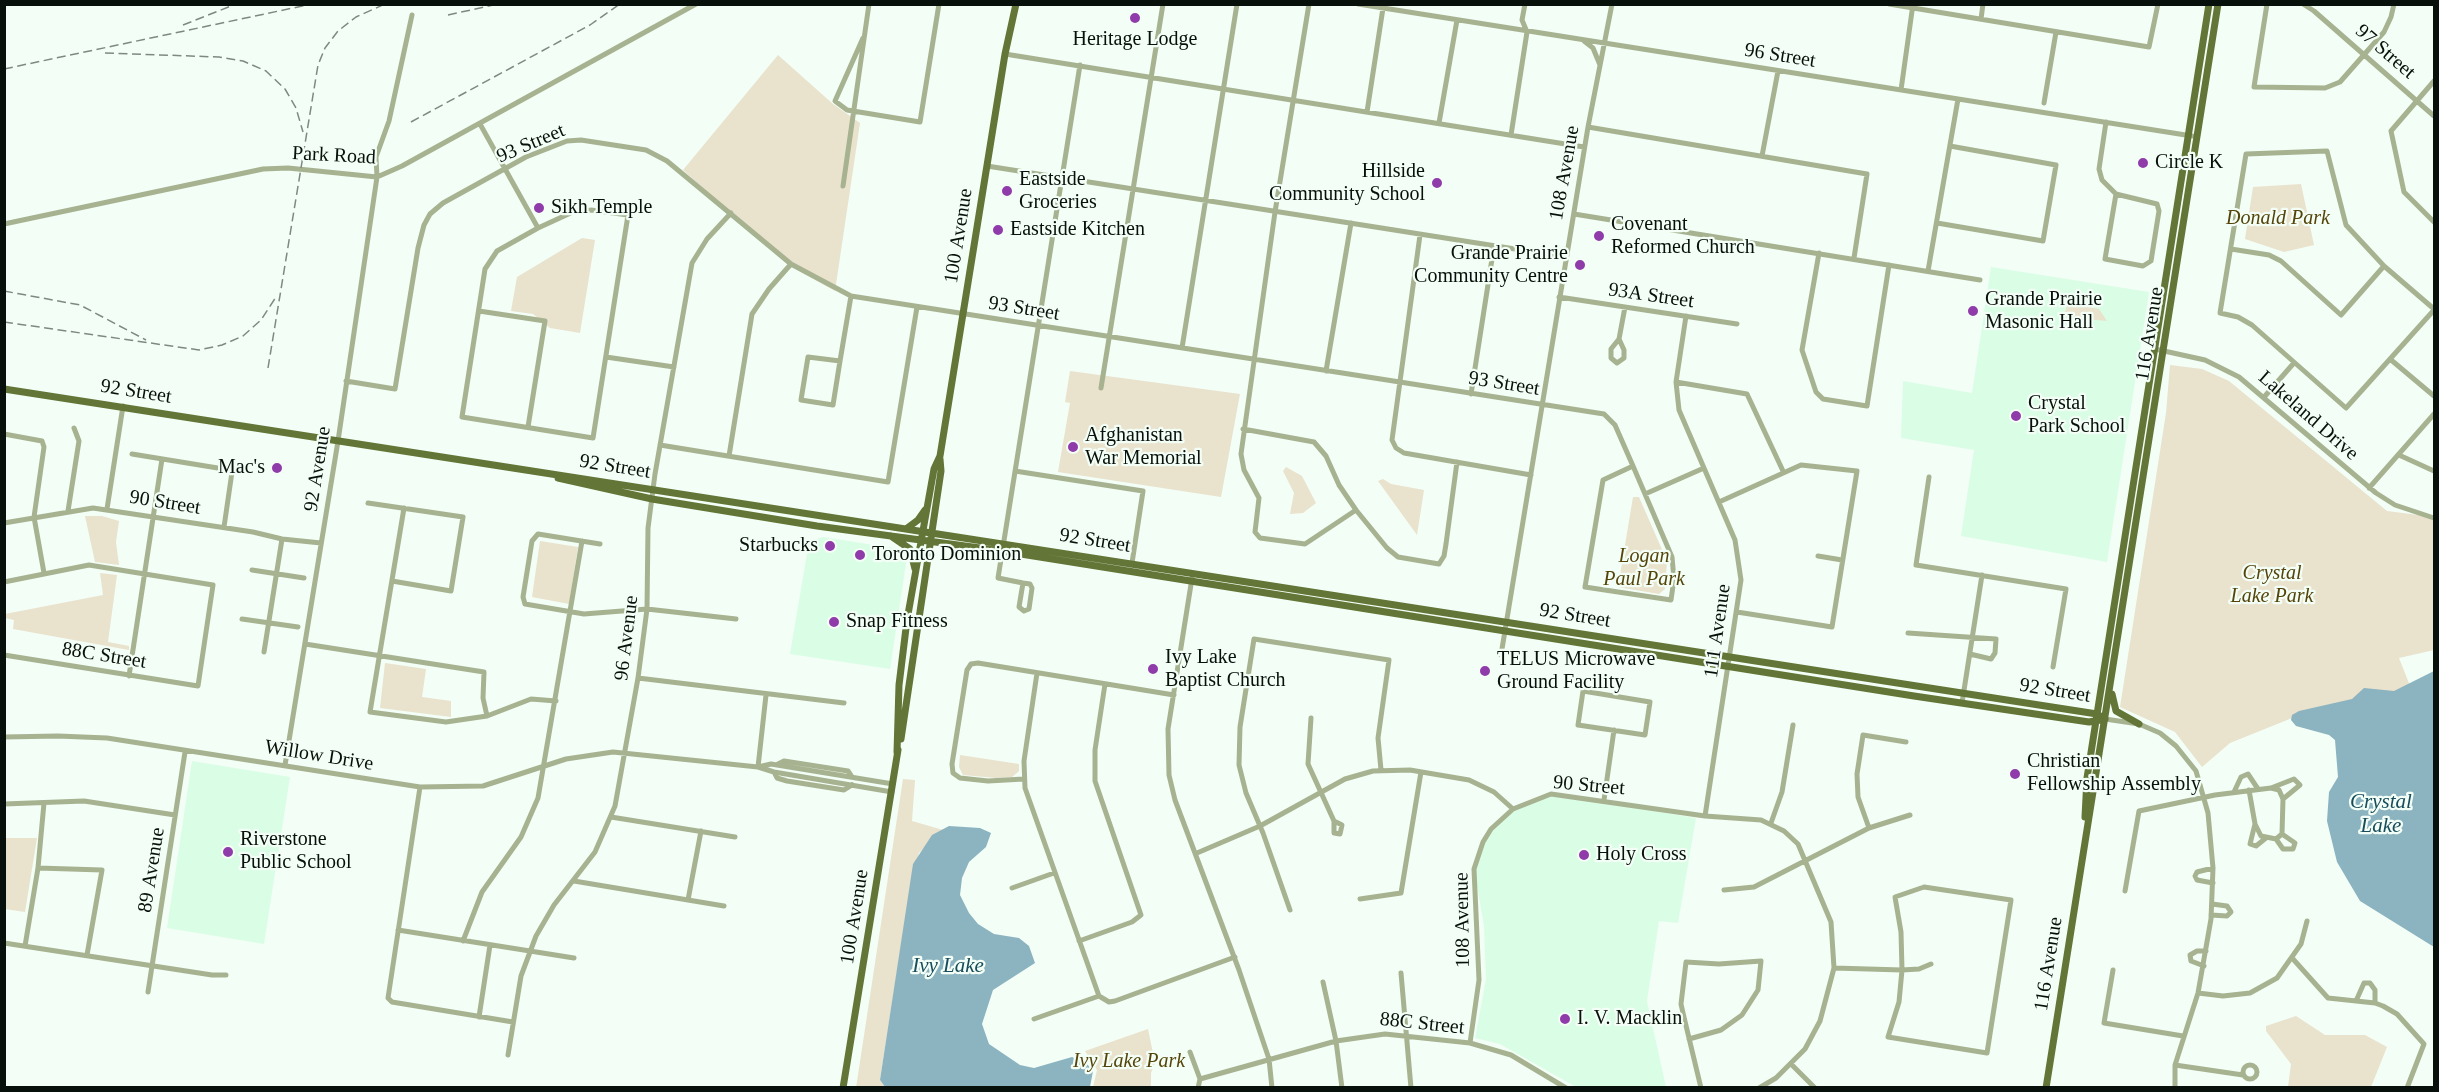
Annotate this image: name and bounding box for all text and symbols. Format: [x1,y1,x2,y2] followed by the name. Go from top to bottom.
[1128,11,1142,25] marker: Heritage Lodge
[2350,19,2420,85] street label: 97 Street
[1073,28,1197,52] place label: Heritage Lodge
[1743,39,1817,73] street label: 96 Street
[493,119,569,169] street label: 93 Street
[1545,124,1585,222] street label: 108 Avenue
[291,142,377,170] street label: Park Road
[2155,151,2223,175] place label: Circle K
[2136,156,2150,170] marker: Circle K
[1269,160,1425,207] place label: Hillside Community School
[1019,168,1097,215] place label: Eastside Groceries
[1430,176,1444,190] marker: Hillside Community School
[1000,184,1014,198] marker: Eastside Groceries
[940,187,978,285] street label: 100 Avenue
[551,196,652,220] place label: Sikh Temple
[532,201,546,215] marker: Sikh Temple
[2226,207,2330,231] park label: Donald Park
[1611,213,1755,260] place label: Covenant Reformed Church
[1010,218,1145,242] place label: Eastside Kitchen
[991,223,1005,237] marker: Eastside Kitchen
[1592,229,1606,243] marker: Covenant Reformed Church
[1414,242,1568,289] place label: Grande Prairie Community Centre
[1573,258,1587,272] marker: Grande Prairie Community Centre
[1607,278,1695,314] street label: 93A Street
[2131,285,2169,383] street label: 116 Avenue
[1985,288,2102,335] place label: Grande Prairie Masonic Hall
[987,292,1061,326] street label: 93 Street
[1966,304,1980,318] marker: Grande Prairie Masonic Hall
[2253,366,2363,466] street label: Lakeland Drive
[1467,367,1541,401] street label: 93 Street
[99,375,173,409] street label: 92 Street
[2028,392,2125,439] place label: Crystal Park School
[2009,409,2023,423] marker: Crystal Park School
[1085,424,1202,471] place label: Afghanistan War Memorial
[299,425,337,513] street label: 92 Avenue
[1066,440,1080,454] marker: Afghanistan War Memorial
[578,450,652,484] street label: 92 Street
[218,456,265,480] place label: Mac's
[270,461,284,475] marker: Mac's
[128,486,202,520] street label: 90 Street
[1058,524,1132,558] street label: 92 Street
[739,534,818,558] place label: Starbucks
[823,539,837,553] marker: Starbucks
[872,543,1021,567] place label: Toronto Dominion
[1603,545,1685,592] park label: Logan Paul Park
[853,548,867,562] marker: Toronto Dominion
[2231,562,2313,609] park label: Crystal Lake Park
[1700,583,1736,679] street label: 111 Avenue
[610,594,644,682] street label: 96 Avenue
[1538,599,1612,633] street label: 92 Street
[846,610,948,634] place label: Snap Fitness
[827,615,841,629] marker: Snap Fitness
[60,638,148,674] street label: 88C Street
[1165,646,1286,693] place label: Ivy Lake Baptist Church
[1497,648,1655,695] place label: TELUS Microwave Ground Facility
[1146,662,1160,676] marker: Ivy Lake Baptist Church
[1478,664,1492,678] marker: TELUS Microwave Ground Facility
[2018,674,2092,708] street label: 92 Street
[263,736,375,776] street label: Willow Drive
[2027,750,2201,797] place label: Christian Fellowship Assembly
[2008,767,2022,781] marker: Christian Fellowship Assembly
[1552,771,1626,801] street label: 90 Street
[2350,789,2412,839] water label: Crystal Lake
[133,826,171,914] street label: 89 Avenue
[240,828,352,875] place label: Riverstone Public School
[1596,843,1687,867] place label: Holy Cross
[221,845,235,859] marker: Riverstone Public School
[1577,848,1591,862] marker: Holy Cross
[836,868,874,966] street label: 100 Avenue
[1450,872,1476,968] street label: 108 Avenue
[2030,915,2068,1013] street label: 116 Avenue
[912,953,984,979] water label: Ivy Lake
[1577,1007,1682,1031] place label: I. V. Macklin
[1378,1008,1466,1040] street label: 88C Street
[1558,1012,1572,1026] marker: I. V. Macklin
[1073,1050,1185,1074] park label: Ivy Lake Park

